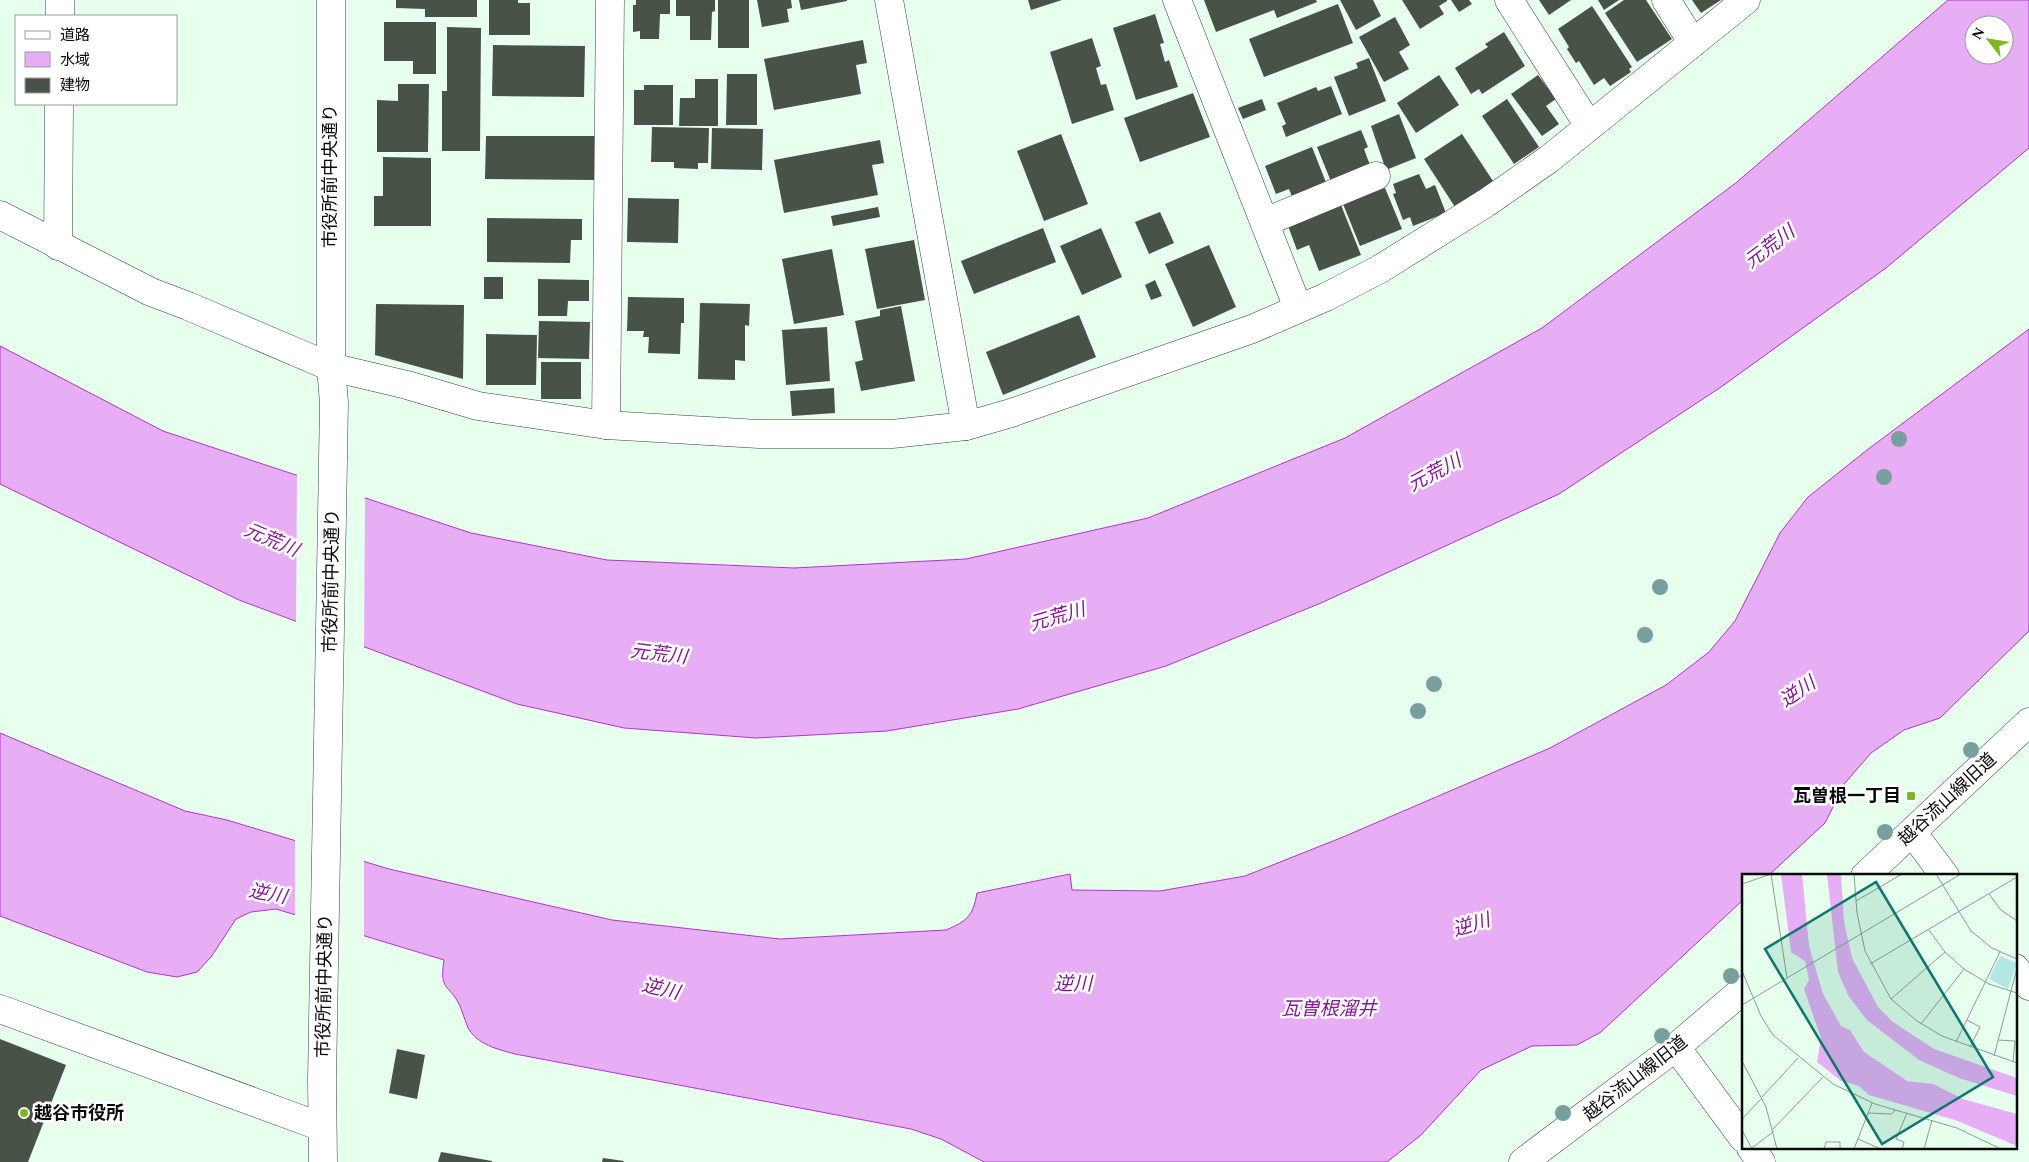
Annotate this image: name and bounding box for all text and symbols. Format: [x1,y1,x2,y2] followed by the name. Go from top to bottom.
[15,15,178,105] legend
[1964,15,2014,65] north arrow
[1966,23,1990,44] text: N
[60,24,90,47] text: 道路
[60,49,90,72] text: 水域
[60,74,90,97] text: 建物
[317,104,344,248] street label: 市役所前中央通り
[1738,217,1803,276] water label: 元荒川
[1403,446,1468,500] water label: 元荒川
[317,509,346,653] street label: 市役所前中央通り
[240,516,305,566] water label: 元荒川
[1026,595,1091,639] water label: 元荒川
[629,637,691,673] water label: 元荒川
[1774,668,1823,715] water label: 逆川
[1892,747,2003,852] street label: 越谷流山線旧道
[1793,783,1901,810] place label: 瓦曽根一丁目
[1905,790,1917,802] marker: 瓦曽根一丁目
[1742,874,2016,1150] inset map
[246,877,291,913] water label: 逆川
[1449,905,1496,945] water label: 逆川
[310,914,339,1058] street label: 市役所前中央通り
[1054,970,1094,999] water label: 逆川
[639,971,684,1008] water label: 逆川
[1281,995,1378,1024] water label: 瓦曽根溜井
[1577,1029,1693,1128] street label: 越谷流山線旧道
[34,1100,124,1127] place label: 越谷市役所
[18,1107,30,1119] marker: 越谷市役所

